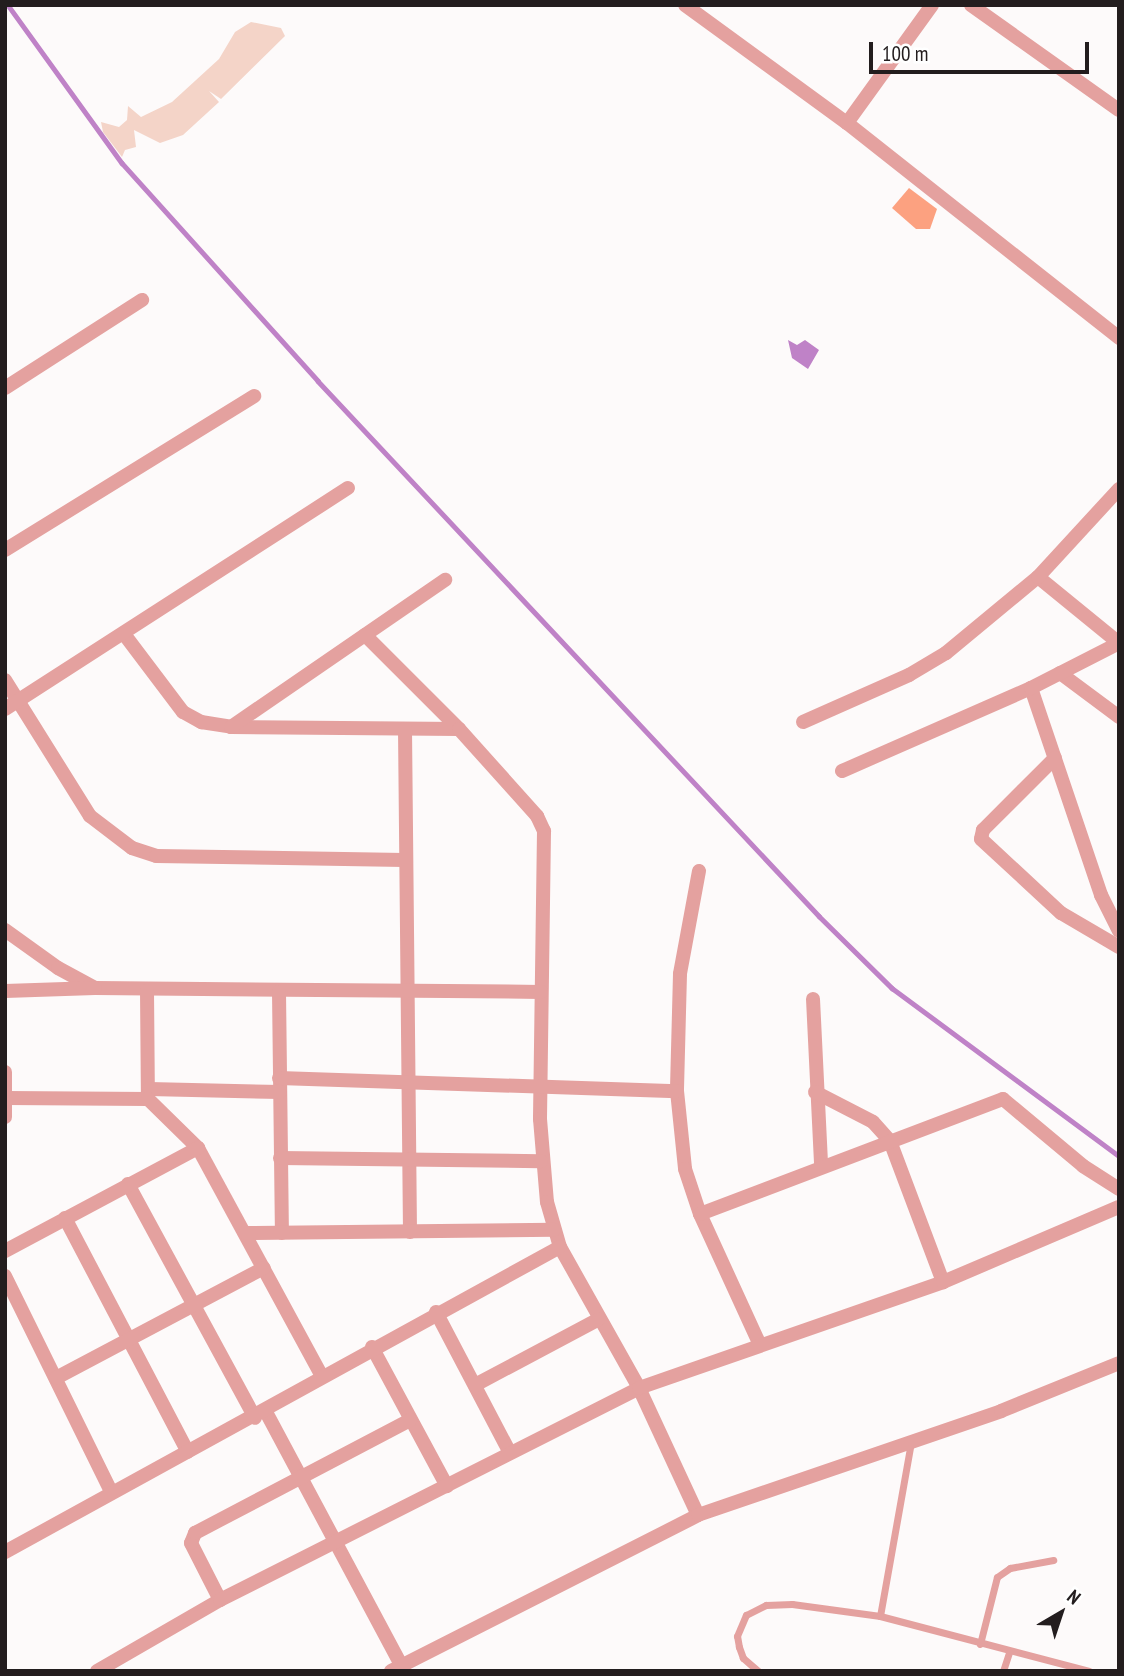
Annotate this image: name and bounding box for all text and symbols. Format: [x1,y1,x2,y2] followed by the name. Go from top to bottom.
[872,28,1092,72] scale bar
[882,40,928,67] text: 100 m
[1026,1578,1096,1648] north arrow
[1063,1584,1086,1609] text: N

